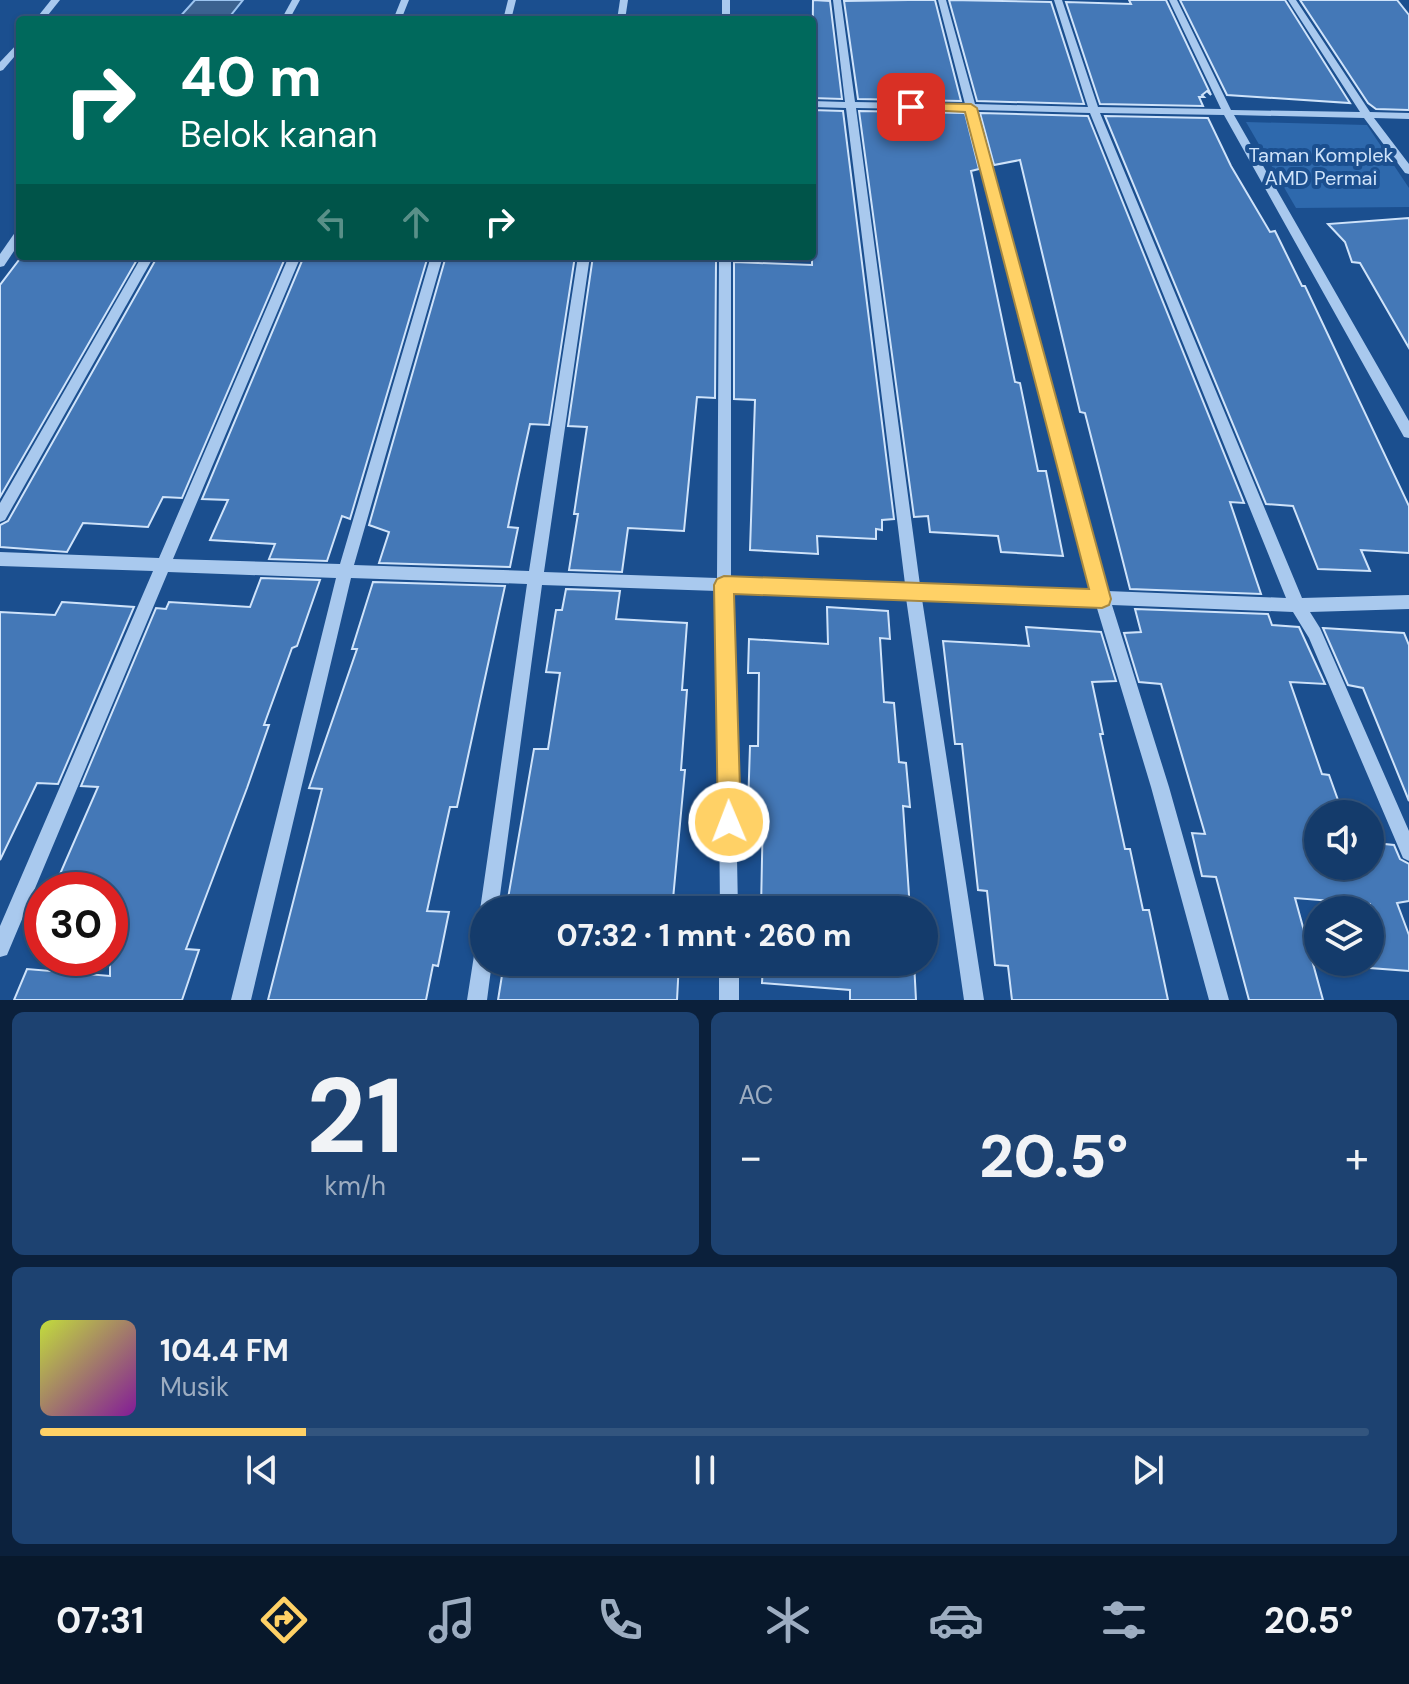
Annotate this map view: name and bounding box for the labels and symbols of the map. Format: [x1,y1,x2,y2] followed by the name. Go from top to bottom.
[877,73,945,141] pin
[1248,142,1394,191] park label: Taman Komplek AMD Permai
[687,780,771,864] position arrow
[24,872,128,976] speed limit sign: 30

